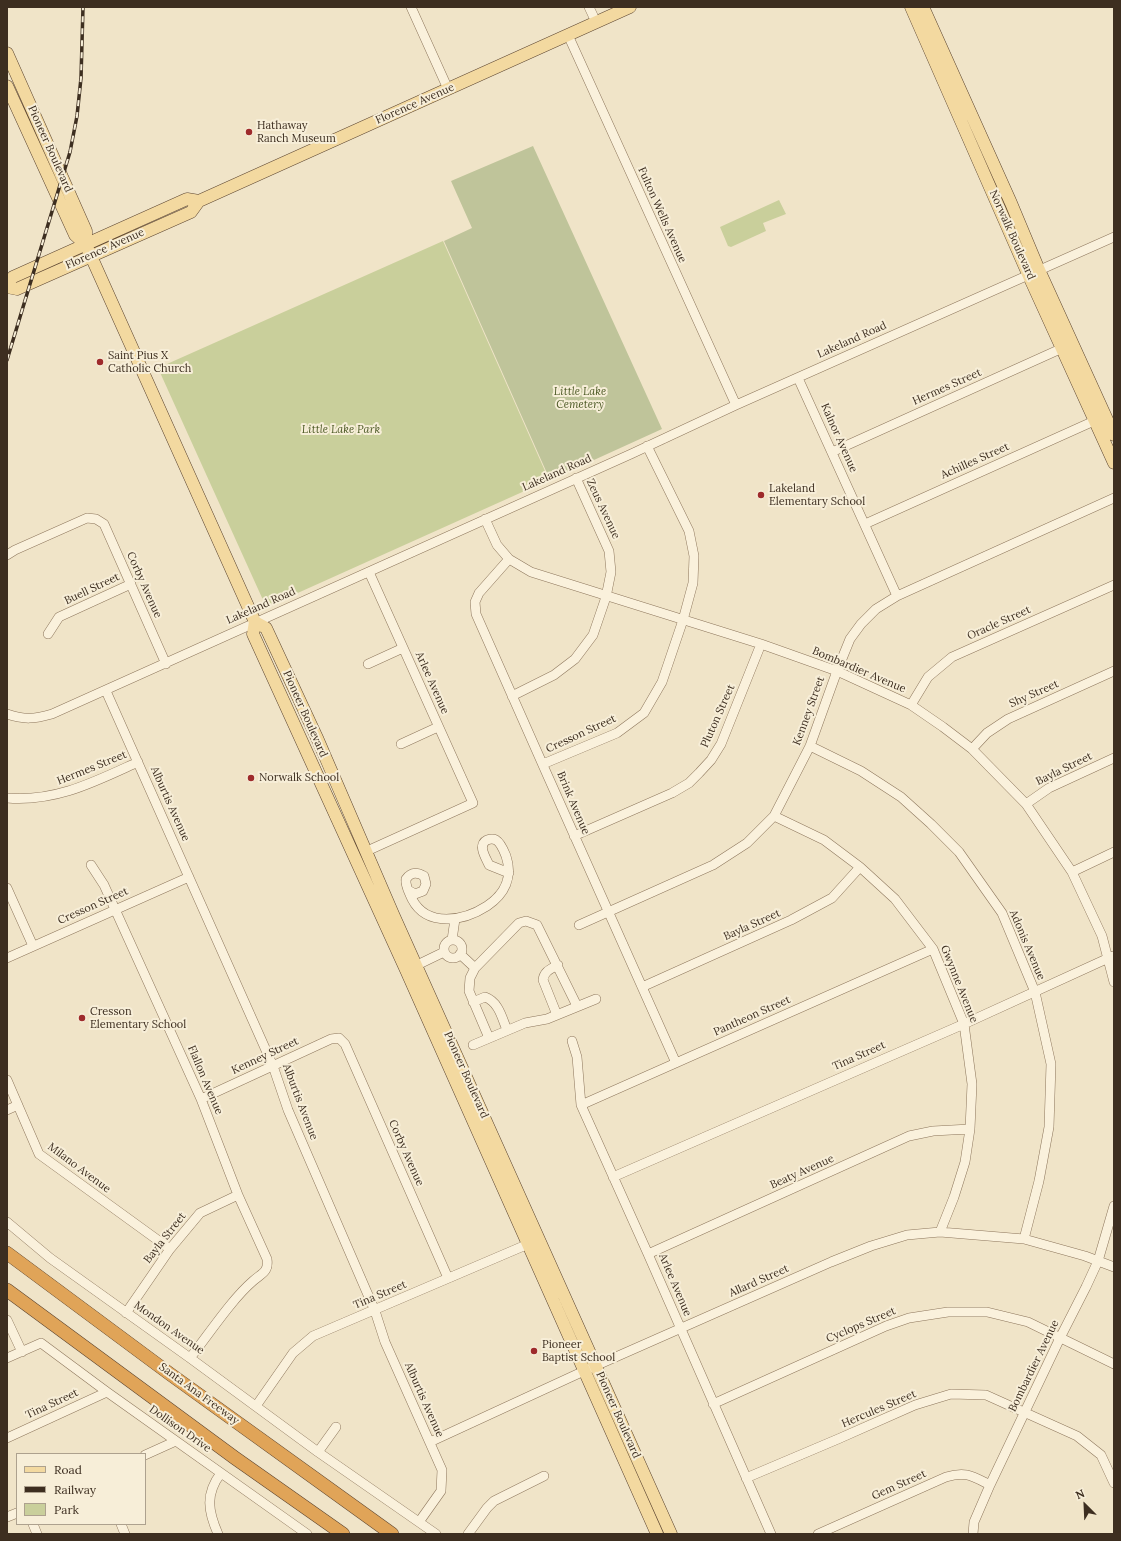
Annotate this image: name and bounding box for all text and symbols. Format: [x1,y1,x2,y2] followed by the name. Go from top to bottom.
[374,81,456,127] street label: Florence Avenue
[25,104,75,194] street label: Pioneer Boulevard
[257,119,336,145] place label: Hathaway Ranch Museum
[244,127,254,137] marker: Hathaway Ranch Museum
[635,165,689,265] street label: Fulton Wells Avenue
[986,188,1038,282] street label: Norwalk Boulevard
[64,226,146,272] street label: Florence Avenue
[815,319,889,361] street label: Lakeland Road
[108,349,191,375] place label: Saint Pius X Catholic Church
[95,357,105,367] marker: Saint Pius X Catholic Church
[911,366,983,408] street label: Hermes Street
[554,385,606,411] park label: Little Lake Cemetery
[818,401,860,475] street label: Kalnor Avenue
[302,423,380,437] park label: Little Lake Park
[939,440,1011,482] street label: Achilles Street
[520,452,594,494] street label: Lakeland Road
[583,477,623,541] street label: Zeus Avenue
[769,482,865,508] place label: Lakeland Elementary School
[756,490,766,500] marker: Lakeland Elementary School
[123,550,165,620] street label: Corby Avenue
[62,570,122,608] street label: Buell Street
[224,585,298,627] street label: Lakeland Road
[965,603,1033,643] street label: Oracle Street
[810,644,908,696] street label: Bombardier Avenue
[412,650,452,716] street label: Arlee Avenue
[280,669,330,759] street label: Pioneer Boulevard
[790,675,828,747] street label: Kenney Street
[1007,677,1061,711] street label: Shy Street
[698,682,738,750] street label: Pluton Street
[544,712,618,756] street label: Cresson Street
[55,748,129,788] street label: Hermes Street
[1034,750,1094,788] street label: Bayla Street
[148,765,192,843] street label: Alburtis Avenue
[554,769,592,837] street label: Brink Avenue
[259,771,339,785] place label: Norwalk School
[246,773,256,783] marker: Norwalk School
[56,885,130,927] street label: Cresson Street
[721,907,783,943] street label: Bayla Street
[1006,908,1048,982] street label: Adonis Avenue
[937,943,981,1025] street label: Gwynne Avenue
[712,993,792,1039] street label: Pantheon Street
[90,1005,186,1031] place label: Cresson Elementary School
[77,1013,87,1023] marker: Cresson Elementary School
[441,1030,491,1120] street label: Pioneer Boulevard
[229,1035,301,1077] street label: Kenney Street
[830,1038,888,1074] street label: Tina Street
[184,1043,226,1117] street label: Flallon Avenue
[279,1062,321,1142] street label: Alburtis Avenue
[385,1118,427,1188] street label: Corby Avenue
[45,1140,113,1196] street label: Milano Avenue
[768,1152,836,1192] street label: Beaty Avenue
[141,1210,189,1266] street label: Bayla Street
[656,1252,694,1318] street label: Arlee Avenue
[727,1262,791,1300] street label: Allard Street
[351,1278,409,1312] street label: Tina Street
[131,1299,207,1357] street label: Mondon Avenue
[824,1304,898,1346] street label: Cyclops Street
[1006,1318,1062,1414] street label: Bombardier Avenue
[542,1338,615,1364] place label: Pioneer Baptist School
[529,1346,539,1356] marker: Pioneer Baptist School
[156,1360,242,1428] street label: Santa Ana Freeway
[402,1361,446,1439] street label: Alburtis Avenue
[593,1370,643,1460] street label: Pioneer Boulevard
[24,1386,80,1422] street label: Tina Street
[840,1387,918,1431] street label: Hercules Street
[147,1403,213,1455] street label: Dollison Drive
[16,1453,146,1525] legend
[54,1462,82,1477] text: Road
[870,1467,928,1503] street label: Gem Street
[54,1482,96,1497] text: Railway
[1065,1485,1105,1525] north arrow
[1073,1486,1087,1502] text: N
[54,1502,79,1517] text: Park

